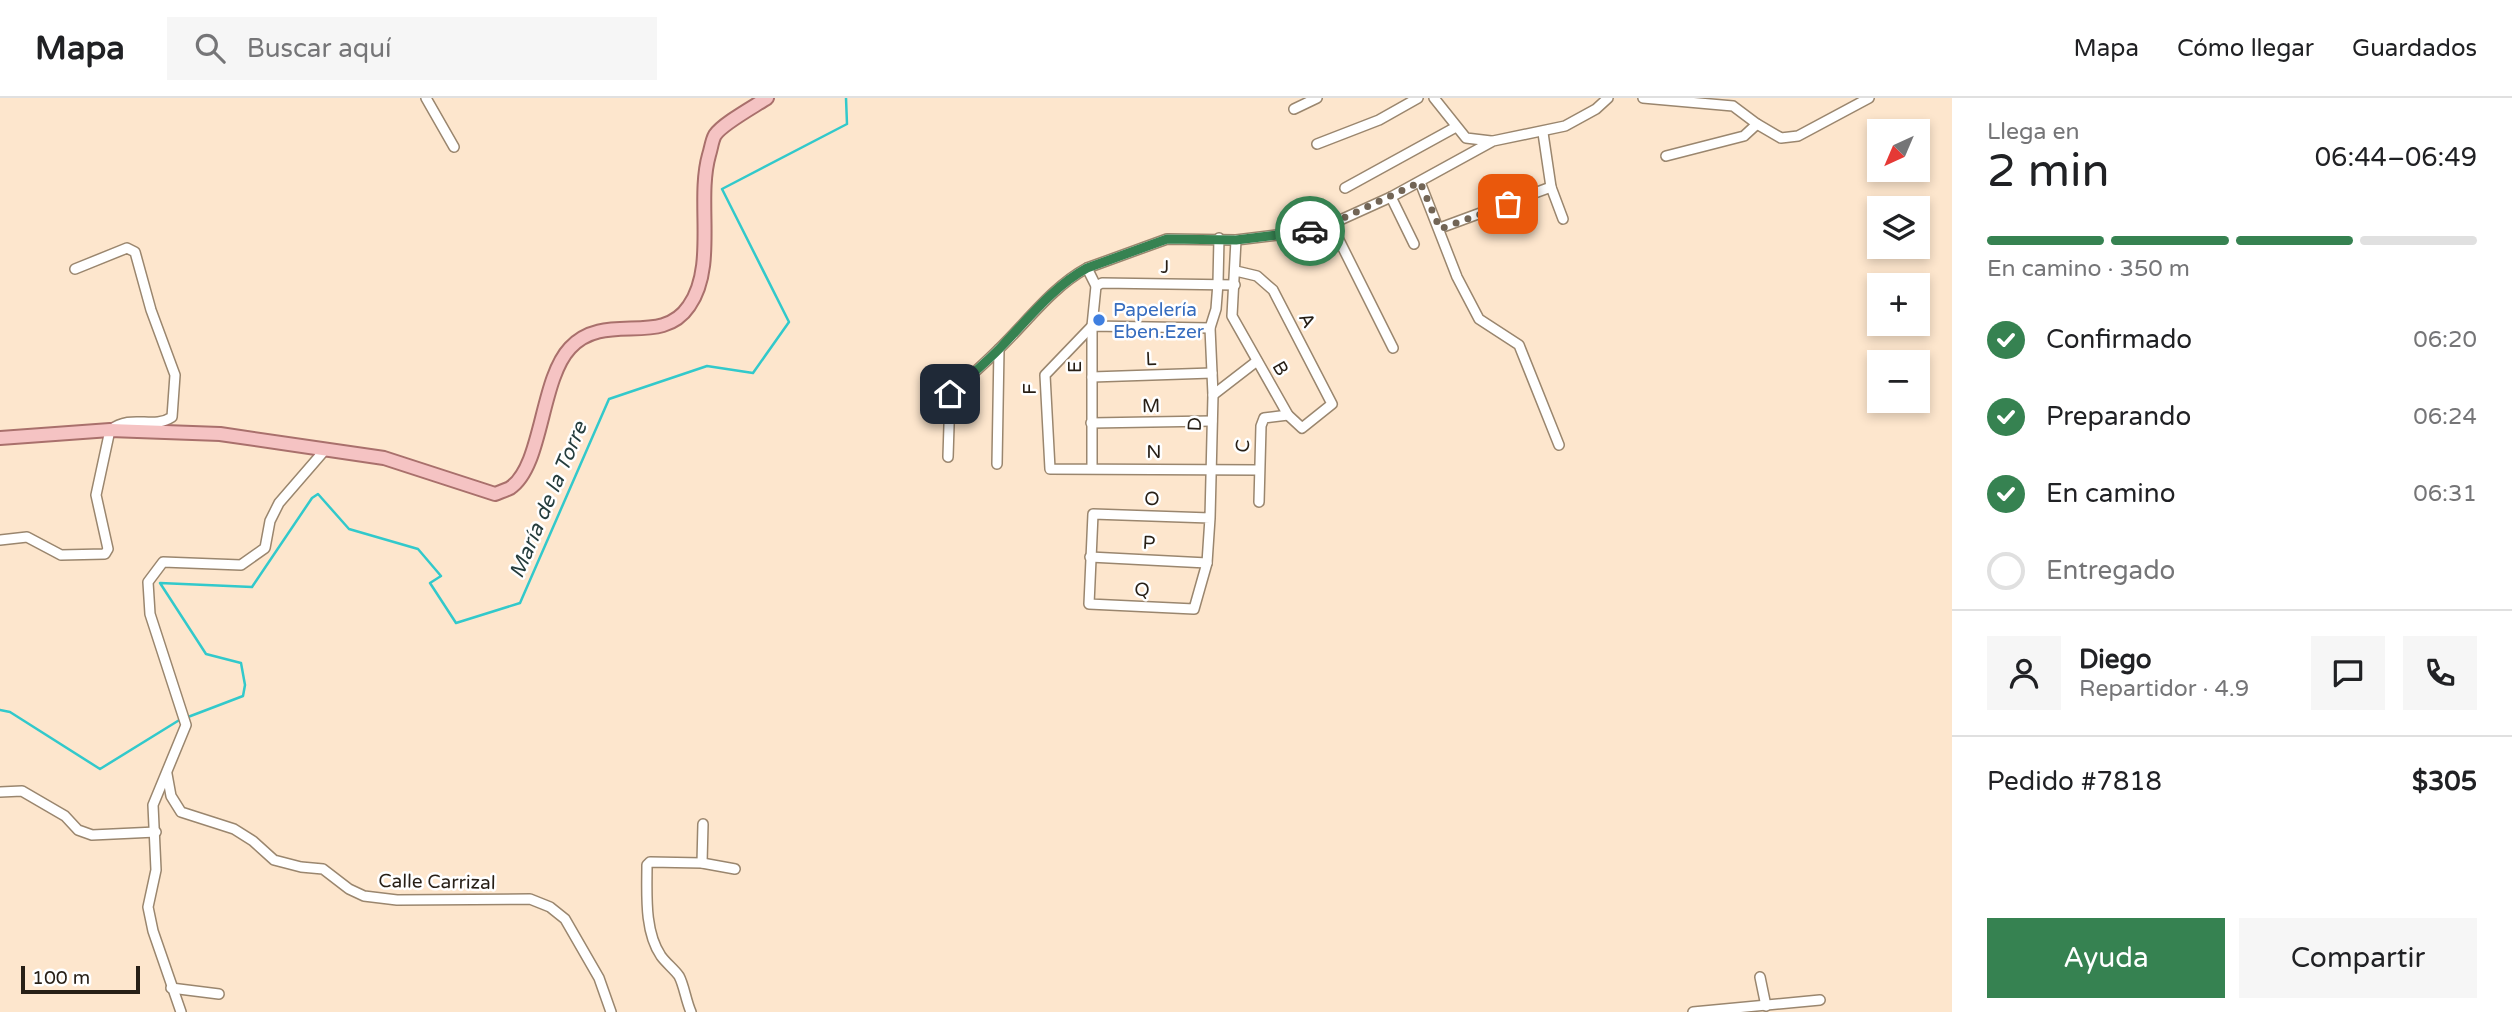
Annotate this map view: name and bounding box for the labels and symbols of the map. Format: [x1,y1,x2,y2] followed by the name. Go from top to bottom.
[1867,119,1930,182] north arrow
[1478,174,1538,234] pin
[1275,196,1345,266] courier
[1161,256,1169,278] street label: J
[1113,299,1205,343] place label: Papelería Eben.Ezer
[1294,309,1320,332] street label: A
[1091,312,1107,328] marker: Papelería Eben.Ezer
[1145,348,1157,370] street label: L
[1267,357,1293,380] street label: B
[1064,361,1086,373] street label: E
[920,364,980,424] pin
[1019,383,1041,395] street label: F
[1142,395,1160,417] street label: M
[504,417,593,582] water label: María de la Torre
[1184,417,1206,432] street label: D
[1232,439,1254,453] street label: C
[1146,441,1162,463] street label: N
[1144,488,1160,510] street label: O
[1142,532,1156,554] street label: P
[1134,579,1150,601] street label: Q
[378,870,496,894] street label: Calle Carrizal
[21,963,140,995] scale bar

